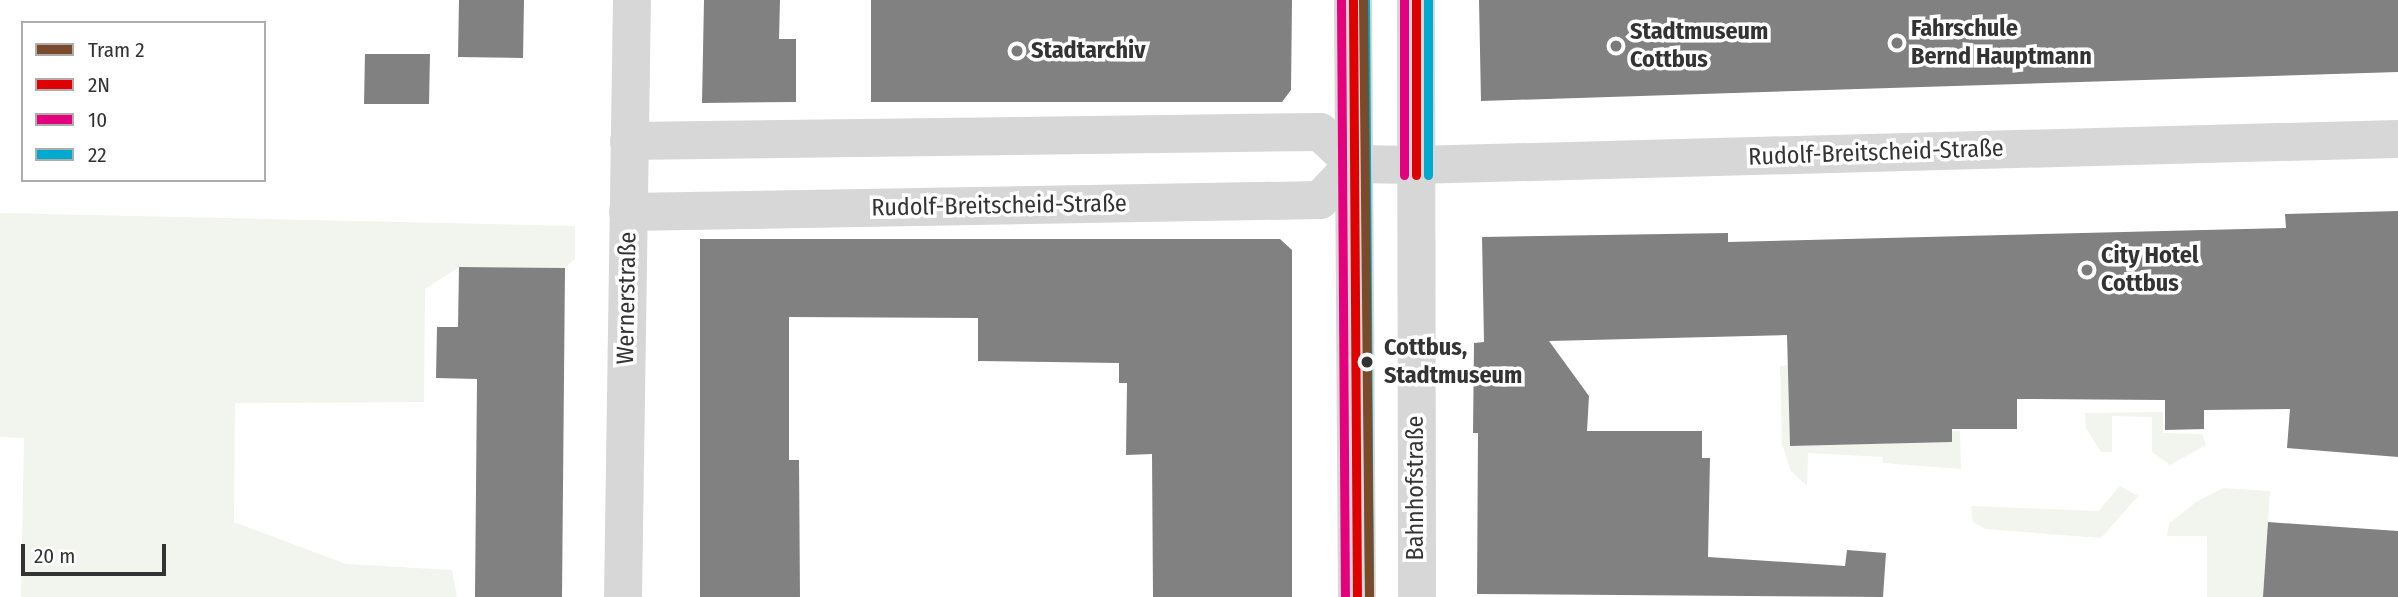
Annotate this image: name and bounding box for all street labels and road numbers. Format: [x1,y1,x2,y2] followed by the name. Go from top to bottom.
[1748,134,2004,172] street label: Rudolf-Breitscheid-Straße
[871,189,1127,223] street label: Rudolf-Breitscheid-Straße
[611,231,643,365] street label: Wernerstraße
[1402,416,1430,560] street label: Bahnhofstraße

